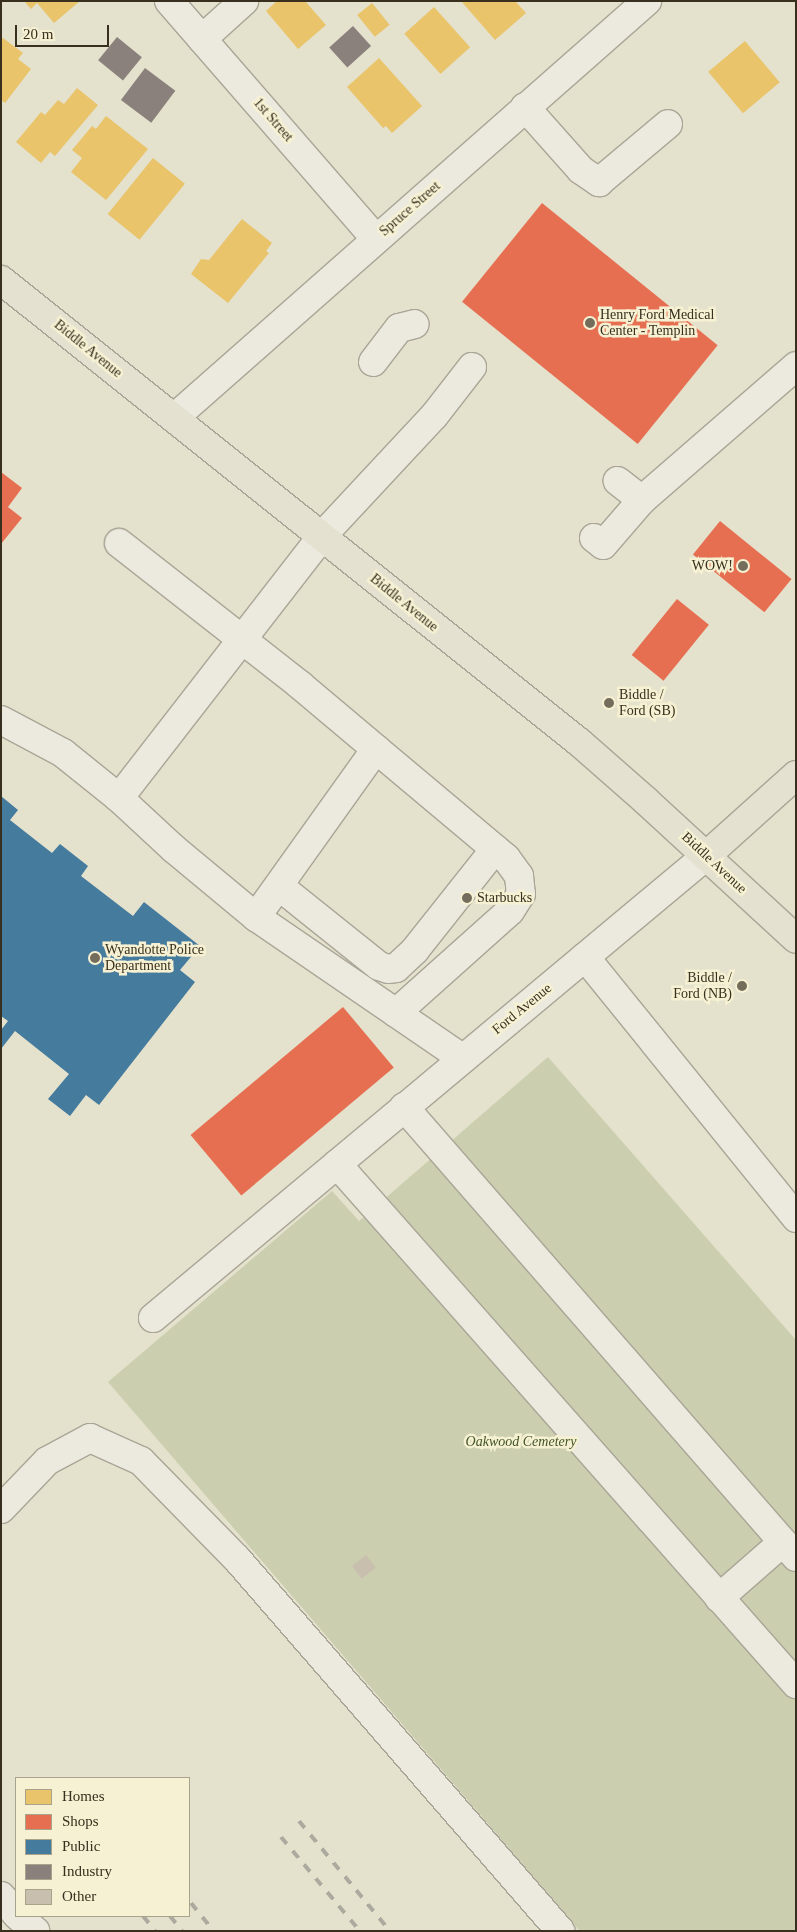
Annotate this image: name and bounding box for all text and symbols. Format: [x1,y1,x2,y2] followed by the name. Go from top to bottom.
[18,15,111,47] scale bar
[23,26,53,42] text: 20 m
[249,95,297,145] street label: 1st Street
[376,178,444,240] street label: Spruce Street
[600,307,714,340] place label: Henry Ford Medical Center - Templin
[50,316,126,382] street label: Biddle Avenue
[584,317,596,329] marker: Henry Ford Medical Center - Templin
[692,558,733,574] place label: WOW!
[737,560,749,572] marker: WOW!
[366,570,442,636] street label: Biddle Avenue
[619,687,675,720] place label: Biddle / Ford (SB)
[603,697,615,709] marker: Biddle / Ford (SB)
[678,828,750,898] street label: Biddle Avenue
[477,890,532,906] place label: Starbucks
[461,892,473,904] marker: Starbucks
[105,942,204,974] place label: Wyandotte Police Department
[89,952,101,964] marker: Wyandotte Police Department
[673,970,732,1002] place label: Biddle / Ford (NB)
[489,980,555,1038] street label: Ford Avenue
[736,980,748,992] marker: Biddle / Ford (NB)
[466,1434,576,1450] park label: Oakwood Cemetery
[15,1777,190,1917] legend
[62,1788,105,1804] text: Homes
[62,1813,99,1829] text: Shops
[62,1838,100,1854] text: Public
[62,1863,112,1879] text: Industry
[62,1888,96,1904] text: Other

